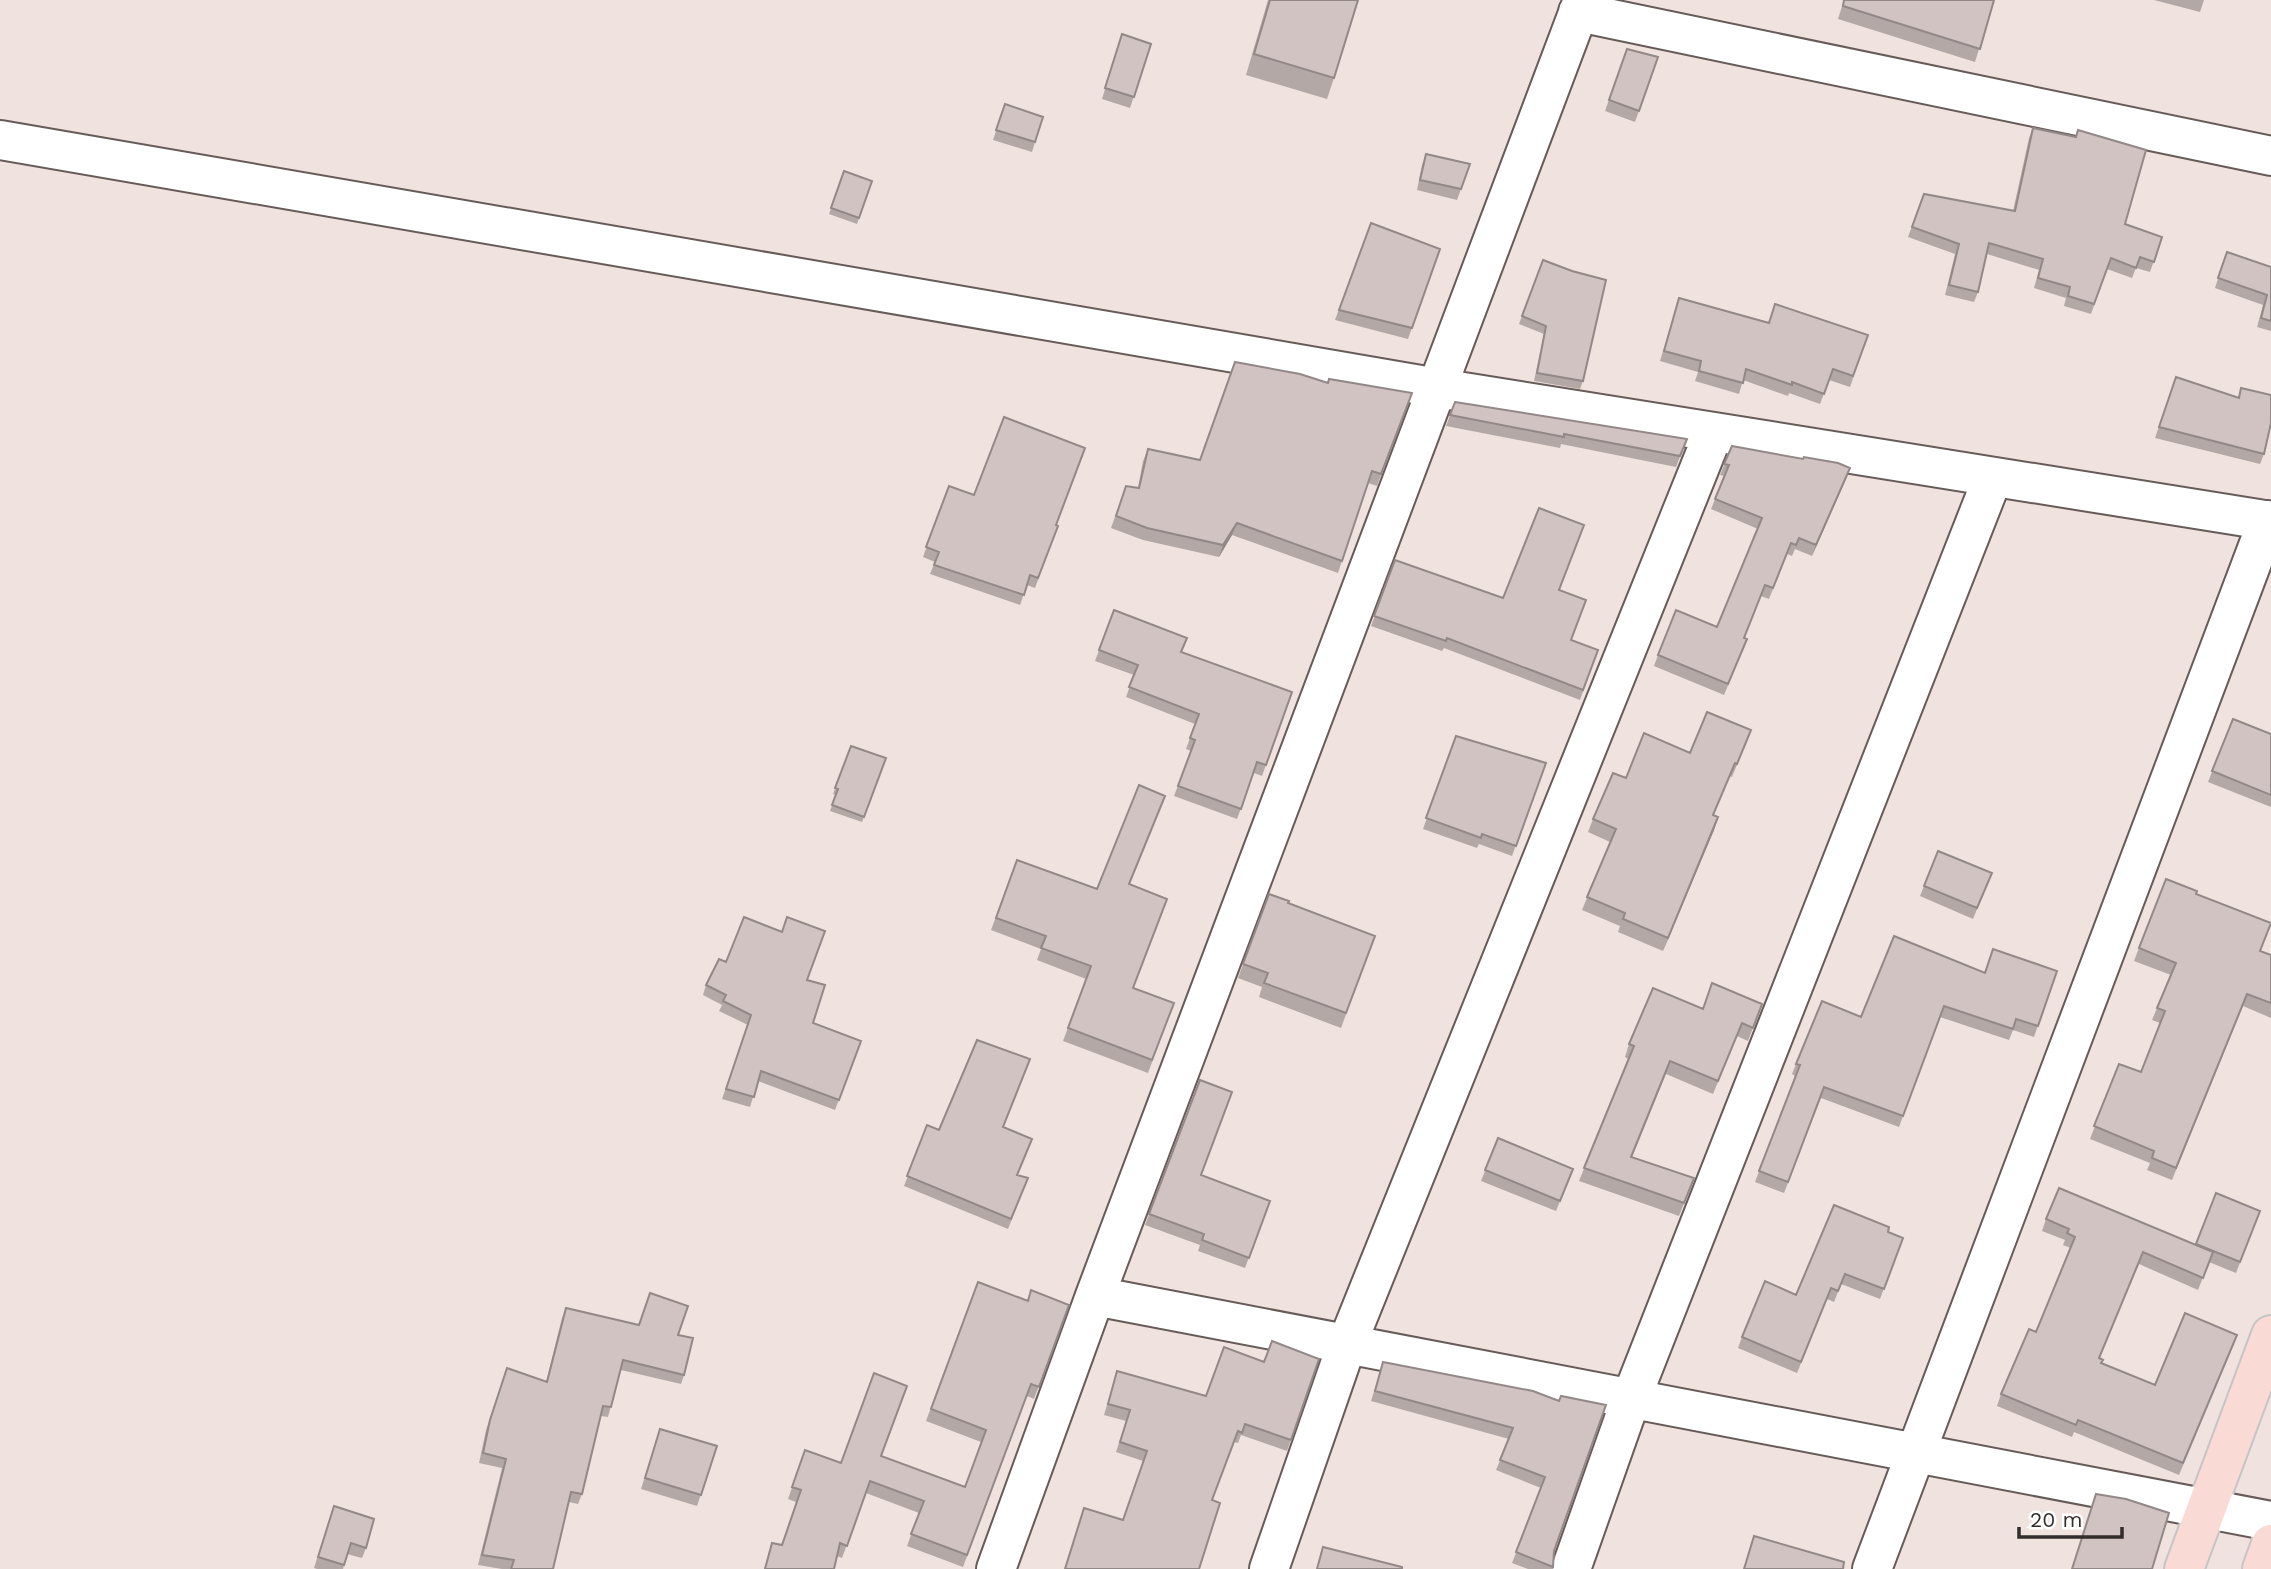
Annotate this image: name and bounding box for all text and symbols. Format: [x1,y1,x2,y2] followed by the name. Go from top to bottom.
[2019,1496,2122,1540] scale bar
[2030,1507,2082,1532] text: 20 m

